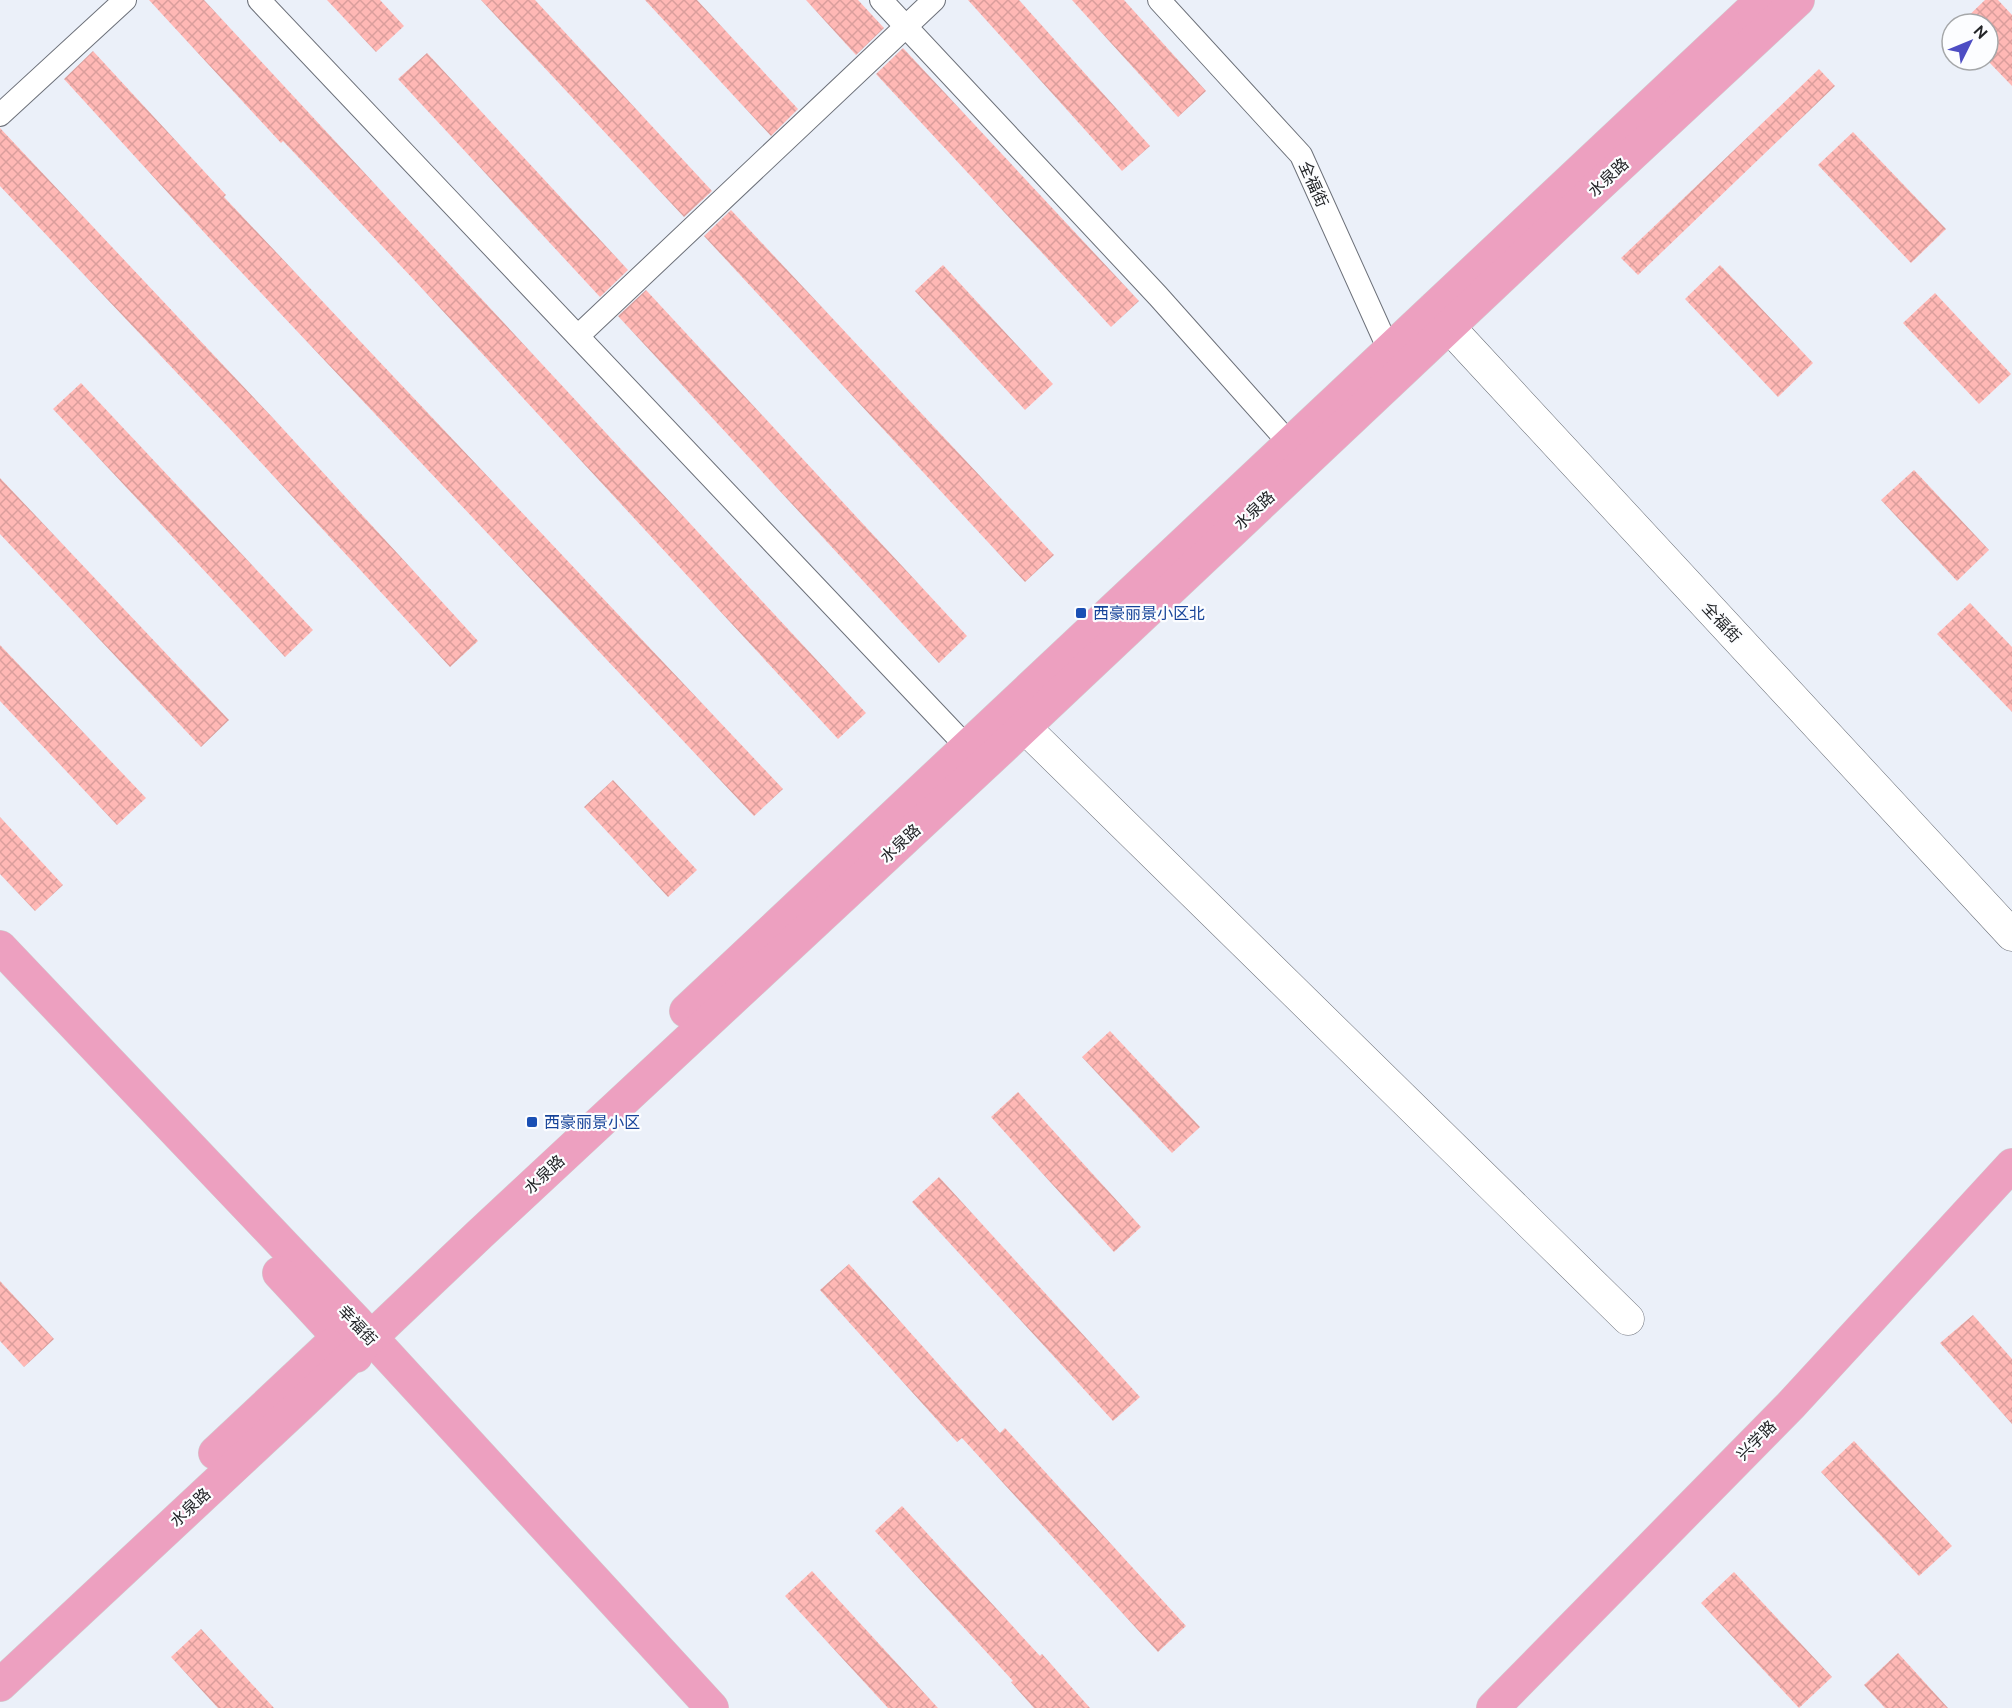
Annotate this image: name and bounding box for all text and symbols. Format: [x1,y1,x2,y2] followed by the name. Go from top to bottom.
[1940,12,2000,72] north arrow
[1970,21,1992,42] text: N
[1584,154,1632,200] street label: 水泉路
[1296,158,1332,210] street label: 全福街
[1230,487,1278,533] street label: 水泉路
[1699,598,1745,646] street label: 全福街
[1093,604,1205,622] place label: 西豪丽景小区北
[1074,606,1088,620] marker: 西豪丽景小区北
[876,820,924,866] street label: 水泉路
[544,1113,640,1131] place label: 西豪丽景小区
[525,1115,539,1129] marker: 西豪丽景小区
[520,1151,568,1197] street label: 水泉路
[335,1301,381,1349] street label: 幸福街
[1733,1417,1779,1463] street label: 兴学路
[166,1484,214,1530] street label: 水泉路

